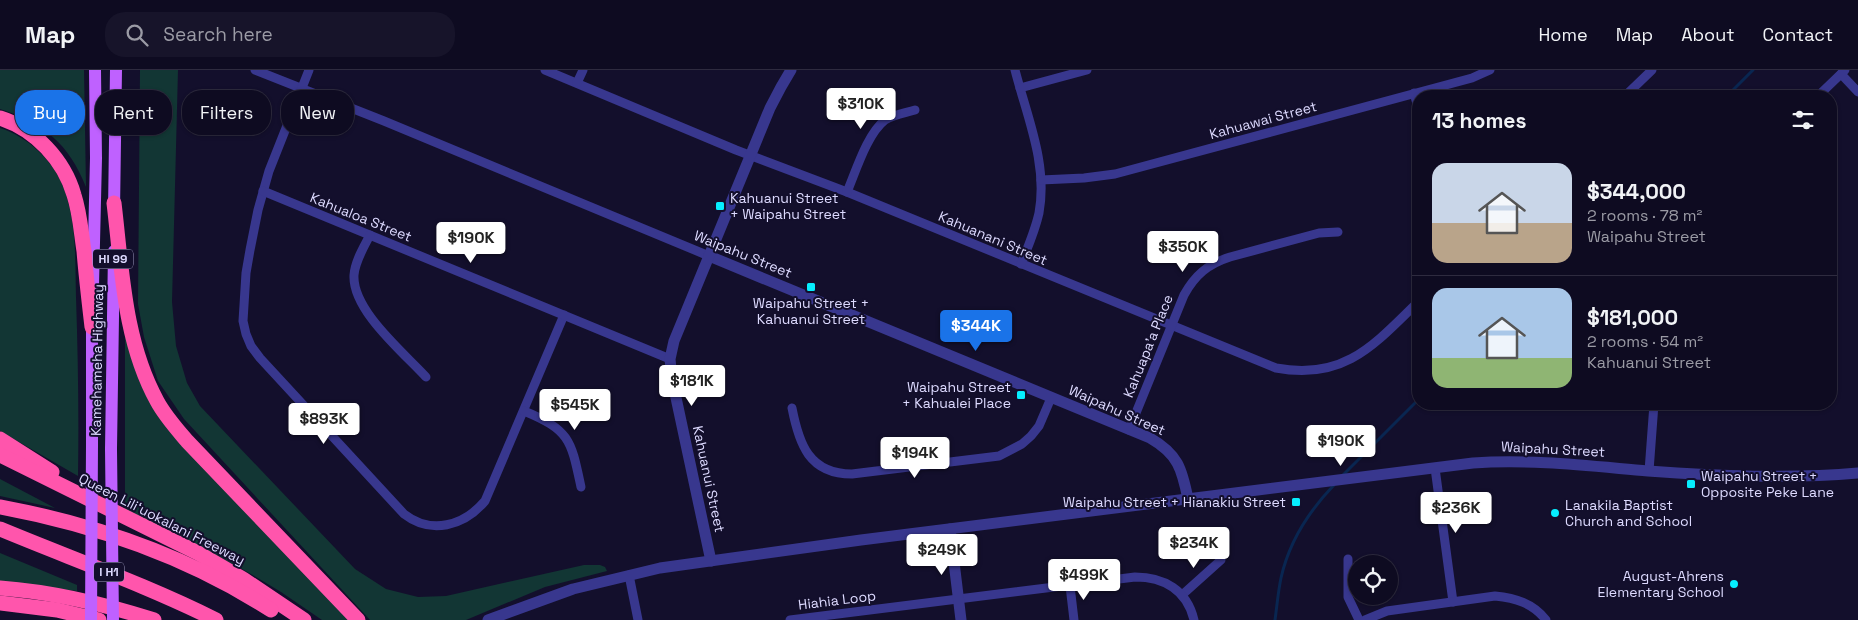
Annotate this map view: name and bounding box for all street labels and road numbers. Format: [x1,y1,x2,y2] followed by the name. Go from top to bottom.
[1207,97,1319,143] street label: Kahuawai Street
[307,188,415,246] street label: Kahualoa Street
[936,207,1050,269] street label: Kahuanani Street
[691,226,795,282] street label: Waipahu Street
[93,250,133,268] road number: HI 99
[87,284,107,436] street label: Kamehameha Highway
[1119,292,1177,400] street label: Kahuapa'a Place
[1066,381,1168,439] street label: Waipahu Street
[689,424,729,534] street label: Kahuanui Street
[1501,437,1605,461] street label: Waipahu Street
[76,469,248,569] street label: Queen Liliʻuokalani Freeway
[94,562,124,582] road number: I H1
[797,586,877,614] street label: Hiahia Loop

